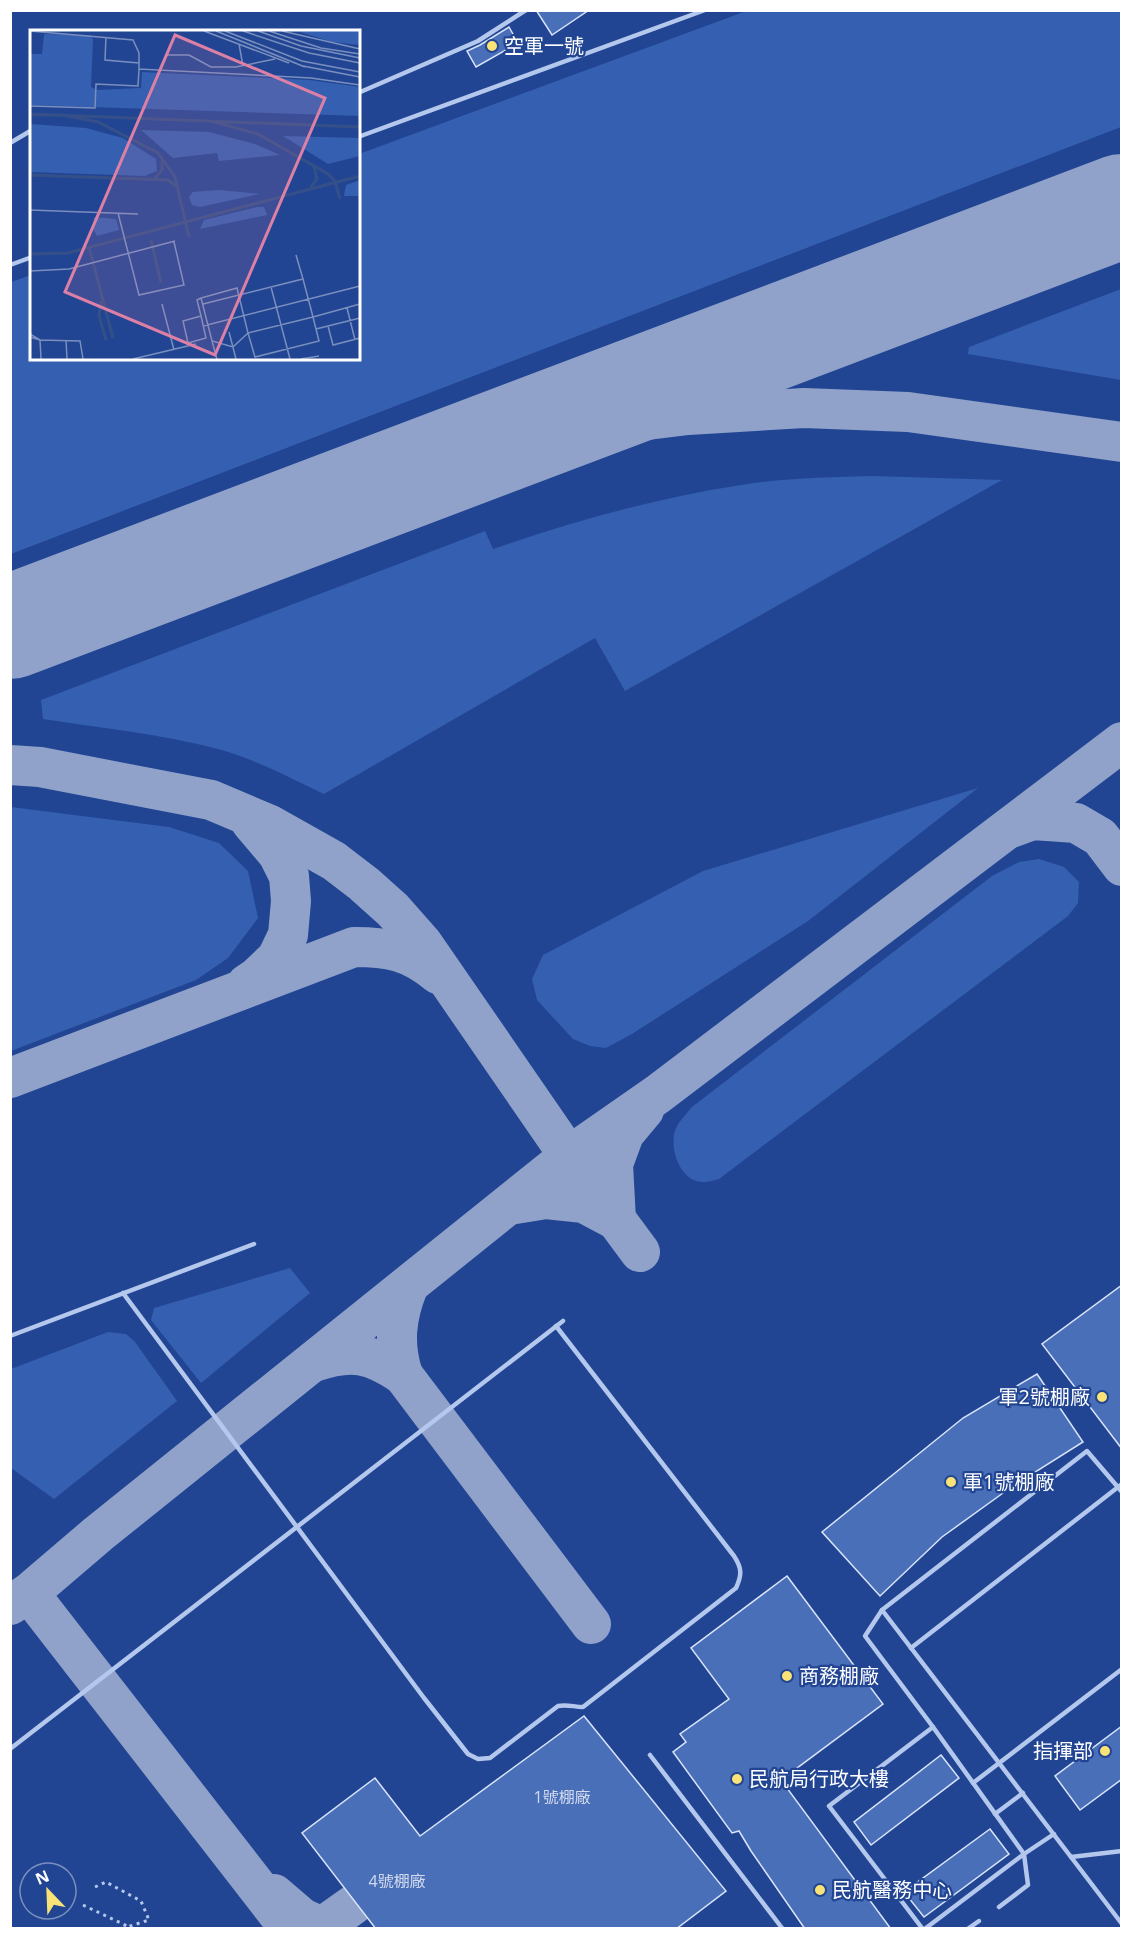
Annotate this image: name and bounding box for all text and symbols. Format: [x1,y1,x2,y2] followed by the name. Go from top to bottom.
[30,30,360,360] inset map
[504,32,584,59] place label: 空軍一號
[485,39,499,53] marker: 空軍一號
[999,1383,1090,1410] place label: 軍2號棚廠
[1095,1390,1109,1404] marker: 軍2號棚廠
[963,1468,1054,1495] place label: 軍1號棚廠
[944,1475,958,1489] marker: 軍1號棚廠
[799,1662,879,1689] place label: 商務棚廠
[780,1669,794,1683] marker: 商務棚廠
[1033,1737,1093,1764] place label: 指揮部
[1098,1744,1112,1758] marker: 指揮部
[749,1765,889,1792] place label: 民航局行政大樓
[730,1772,744,1786] marker: 民航局行政大樓
[533,1786,591,1808] house number: 1號棚廠
[18,1861,78,1921] north arrow
[32,1865,52,1890] text: N
[368,1870,426,1892] house number: 4號棚廠
[832,1876,952,1903] place label: 民航醫務中心
[813,1883,827,1897] marker: 民航醫務中心

